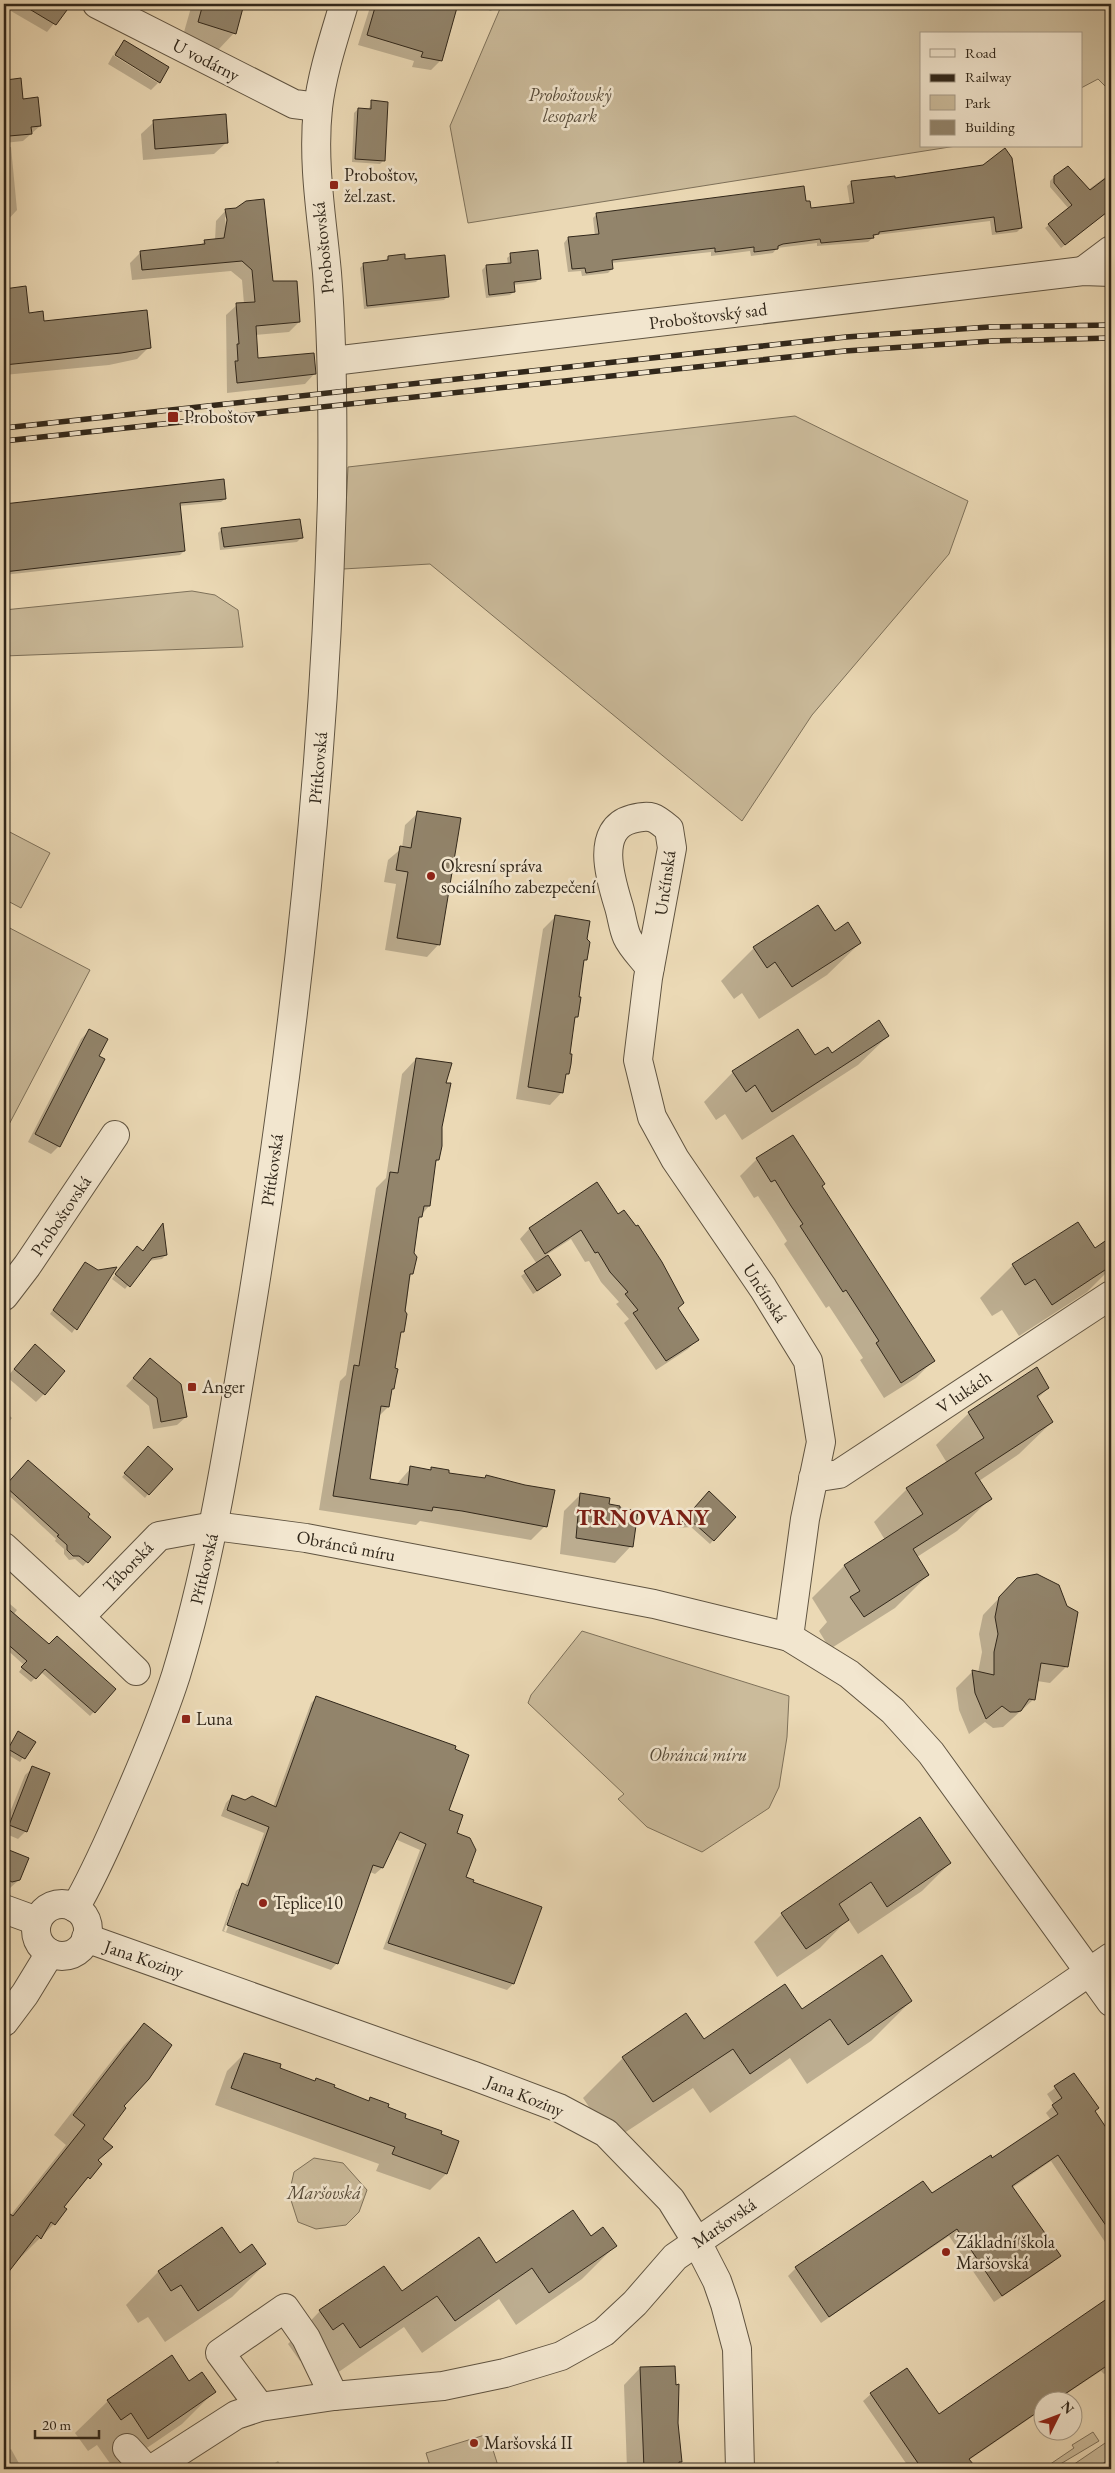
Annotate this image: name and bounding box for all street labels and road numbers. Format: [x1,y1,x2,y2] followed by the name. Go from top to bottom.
[169,33,244,86] street label: U vodárny
[306,200,339,295] street label: Proboštovská
[648,297,769,334] street label: Proboštovský sad
[303,730,332,805] street label: Přítkovská
[649,848,681,917] street label: Unčínská
[255,1132,288,1207] street label: Přítkovská
[25,1170,96,1260] street label: Proboštovská
[738,1259,793,1327] street label: Unčínská
[932,1365,996,1418] street label: V lukách
[295,1525,398,1566] street label: Obránců míru
[184,1530,223,1607] street label: Přítkovská
[97,1535,158,1597] street label: Táborská
[100,1934,187,1983] street label: Jana Koziny
[481,2069,568,2122] street label: Jana Koziny
[687,2192,761,2253] street label: Maršovská

